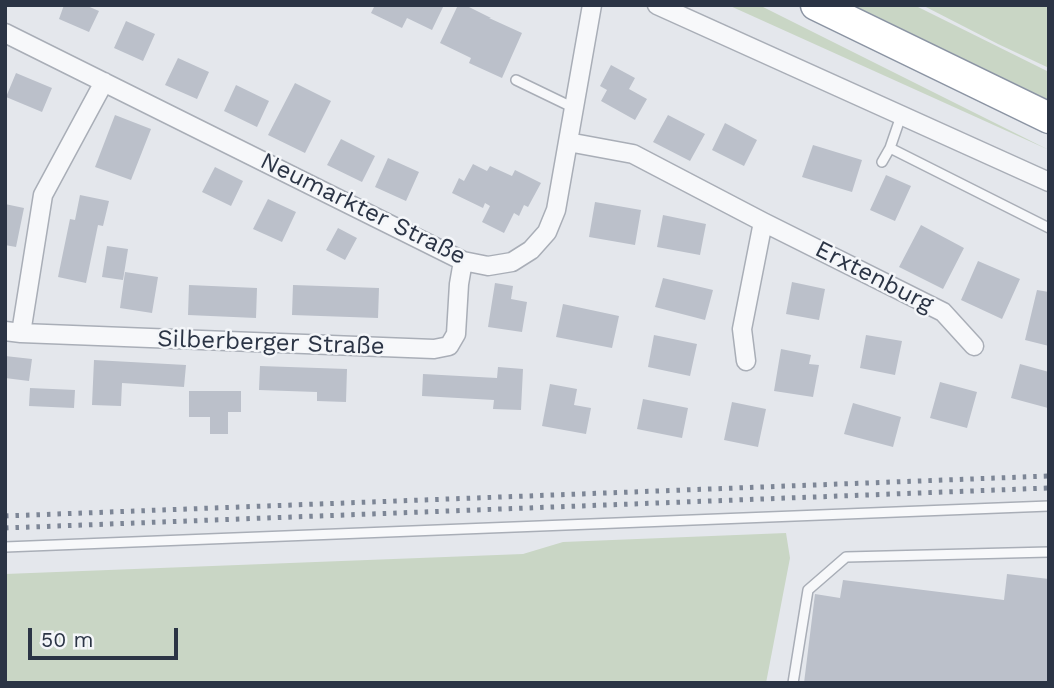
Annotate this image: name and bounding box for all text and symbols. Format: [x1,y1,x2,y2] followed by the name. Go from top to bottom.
[256,147,470,271] street label: Neumarkter Straße
[810,235,938,319] street label: Erxtenburg
[157,325,385,361] street label: Silberberger Straße
[32,614,182,658] scale bar
[41,627,93,652] text: 50 m

